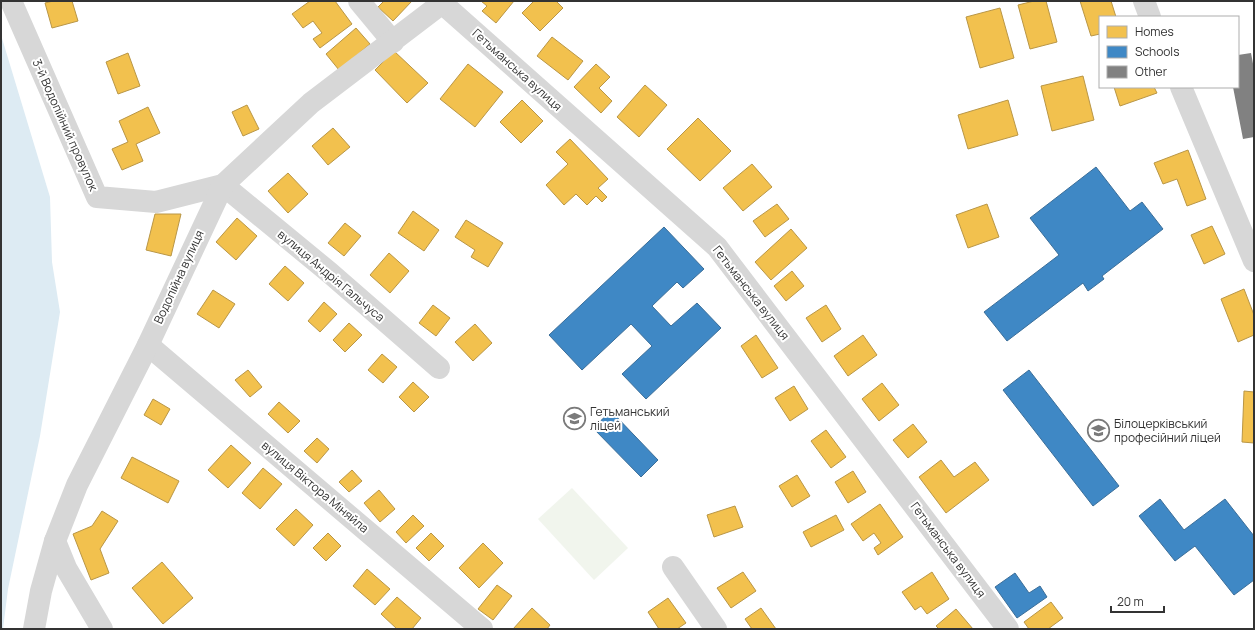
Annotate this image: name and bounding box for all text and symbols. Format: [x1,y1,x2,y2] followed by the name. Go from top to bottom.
[1099,16,1239,88] legend
[1135,23,1174,40] text: Homes
[469,25,566,115] street label: Гетьманська вулиця
[1135,43,1179,60] text: Schools
[29,56,103,194] street label: 3-й Водопійний провулок
[1135,63,1168,80] text: Other
[274,226,388,325] street label: вулиця Андрія Гальчуса
[149,227,208,326] street label: Водопійна вулиця
[709,242,794,343] street label: Гетьманська вулиця
[590,403,670,434] place label: Гетьманський ліцей
[561,406,587,432] school or university icon: Гетьманський ліцей
[1114,415,1221,446] place label: Білоцерківський професійний ліцей
[1085,418,1111,444] school or university icon: Білоцерківський професійний ліцей
[258,437,373,537] street label: вулиця Віктора Міняйла
[907,499,990,601] street label: Гетьманська вулиця
[1111,588,1164,614] scale bar
[1117,593,1144,610] text: 20 m

